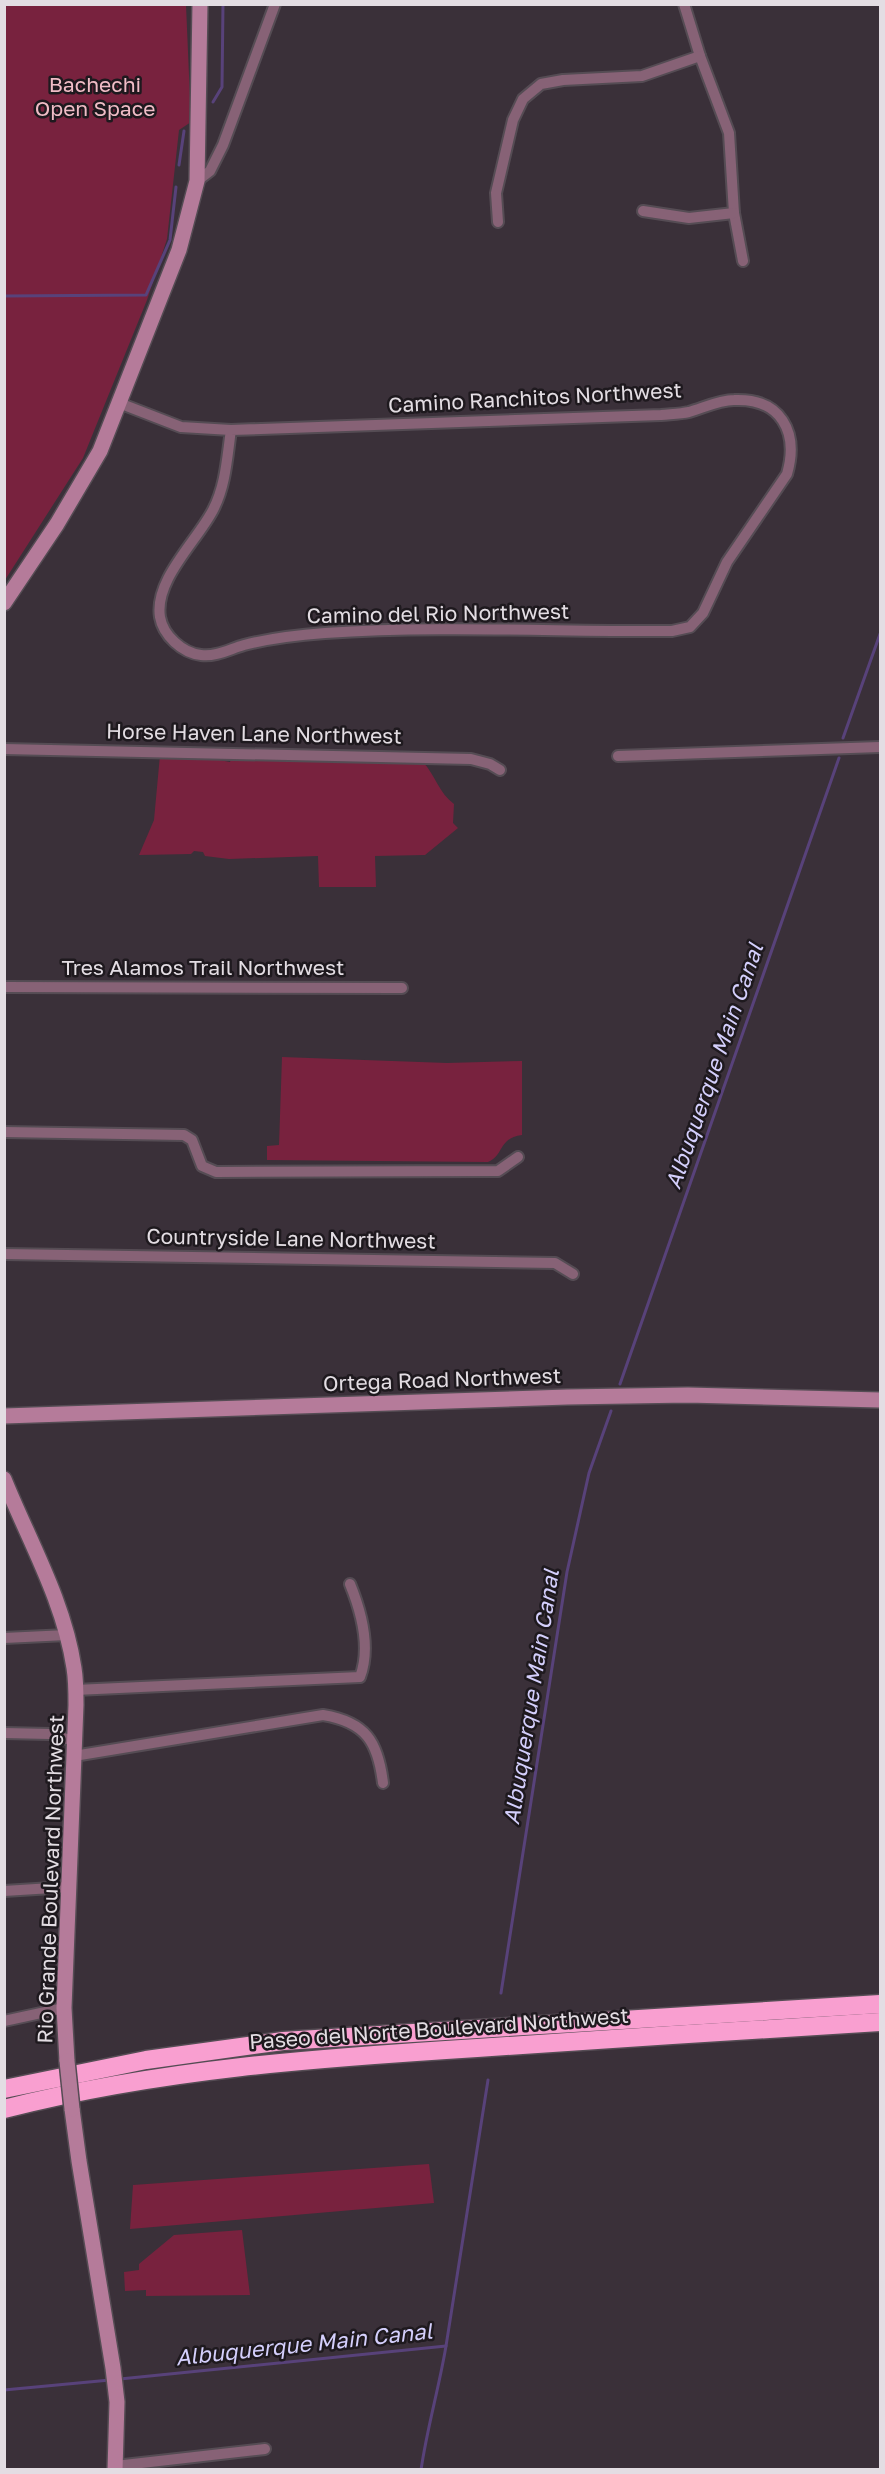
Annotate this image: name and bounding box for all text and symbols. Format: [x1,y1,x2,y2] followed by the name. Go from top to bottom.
[35,71,155,121] park label: Bachechi Open Space
[387,376,682,418] street label: Camino Ranchitos Northwest
[306,598,570,628] street label: Camino del Rio Northwest
[106,717,402,749] street label: Horse Haven Lane Northwest
[659,939,769,1192] water label: Albuquerque Main Canal
[62,954,344,980] street label: Tres Alamos Trail Northwest
[146,1222,436,1254] street label: Countryside Lane Northwest
[322,1362,561,1396] street label: Ortega Road Northwest
[497,1567,564,1826] water label: Albuquerque Main Canal
[31,1714,69,2044] street label: Rio Grande Boulevard Northwest
[248,2002,629,2054] street label: Paseo del Norte Boulevard Northwest
[174,2316,435,2370] water label: Albuquerque Main Canal

